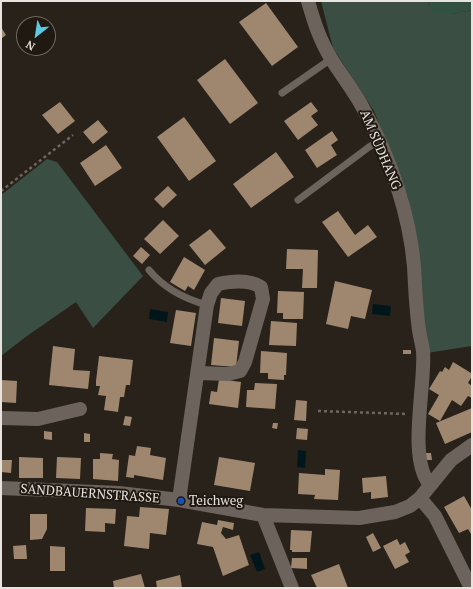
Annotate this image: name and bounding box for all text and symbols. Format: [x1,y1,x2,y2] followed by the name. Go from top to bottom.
[16,16,56,56] north arrow
[23,37,38,54] text: N
[356,108,404,192] street label: AM SÜDHANG
[20,481,160,507] street label: SANDBAUERNSTRASSE
[189,493,243,509] place label: Teichweg
[176,496,186,506] marker: Teichweg

